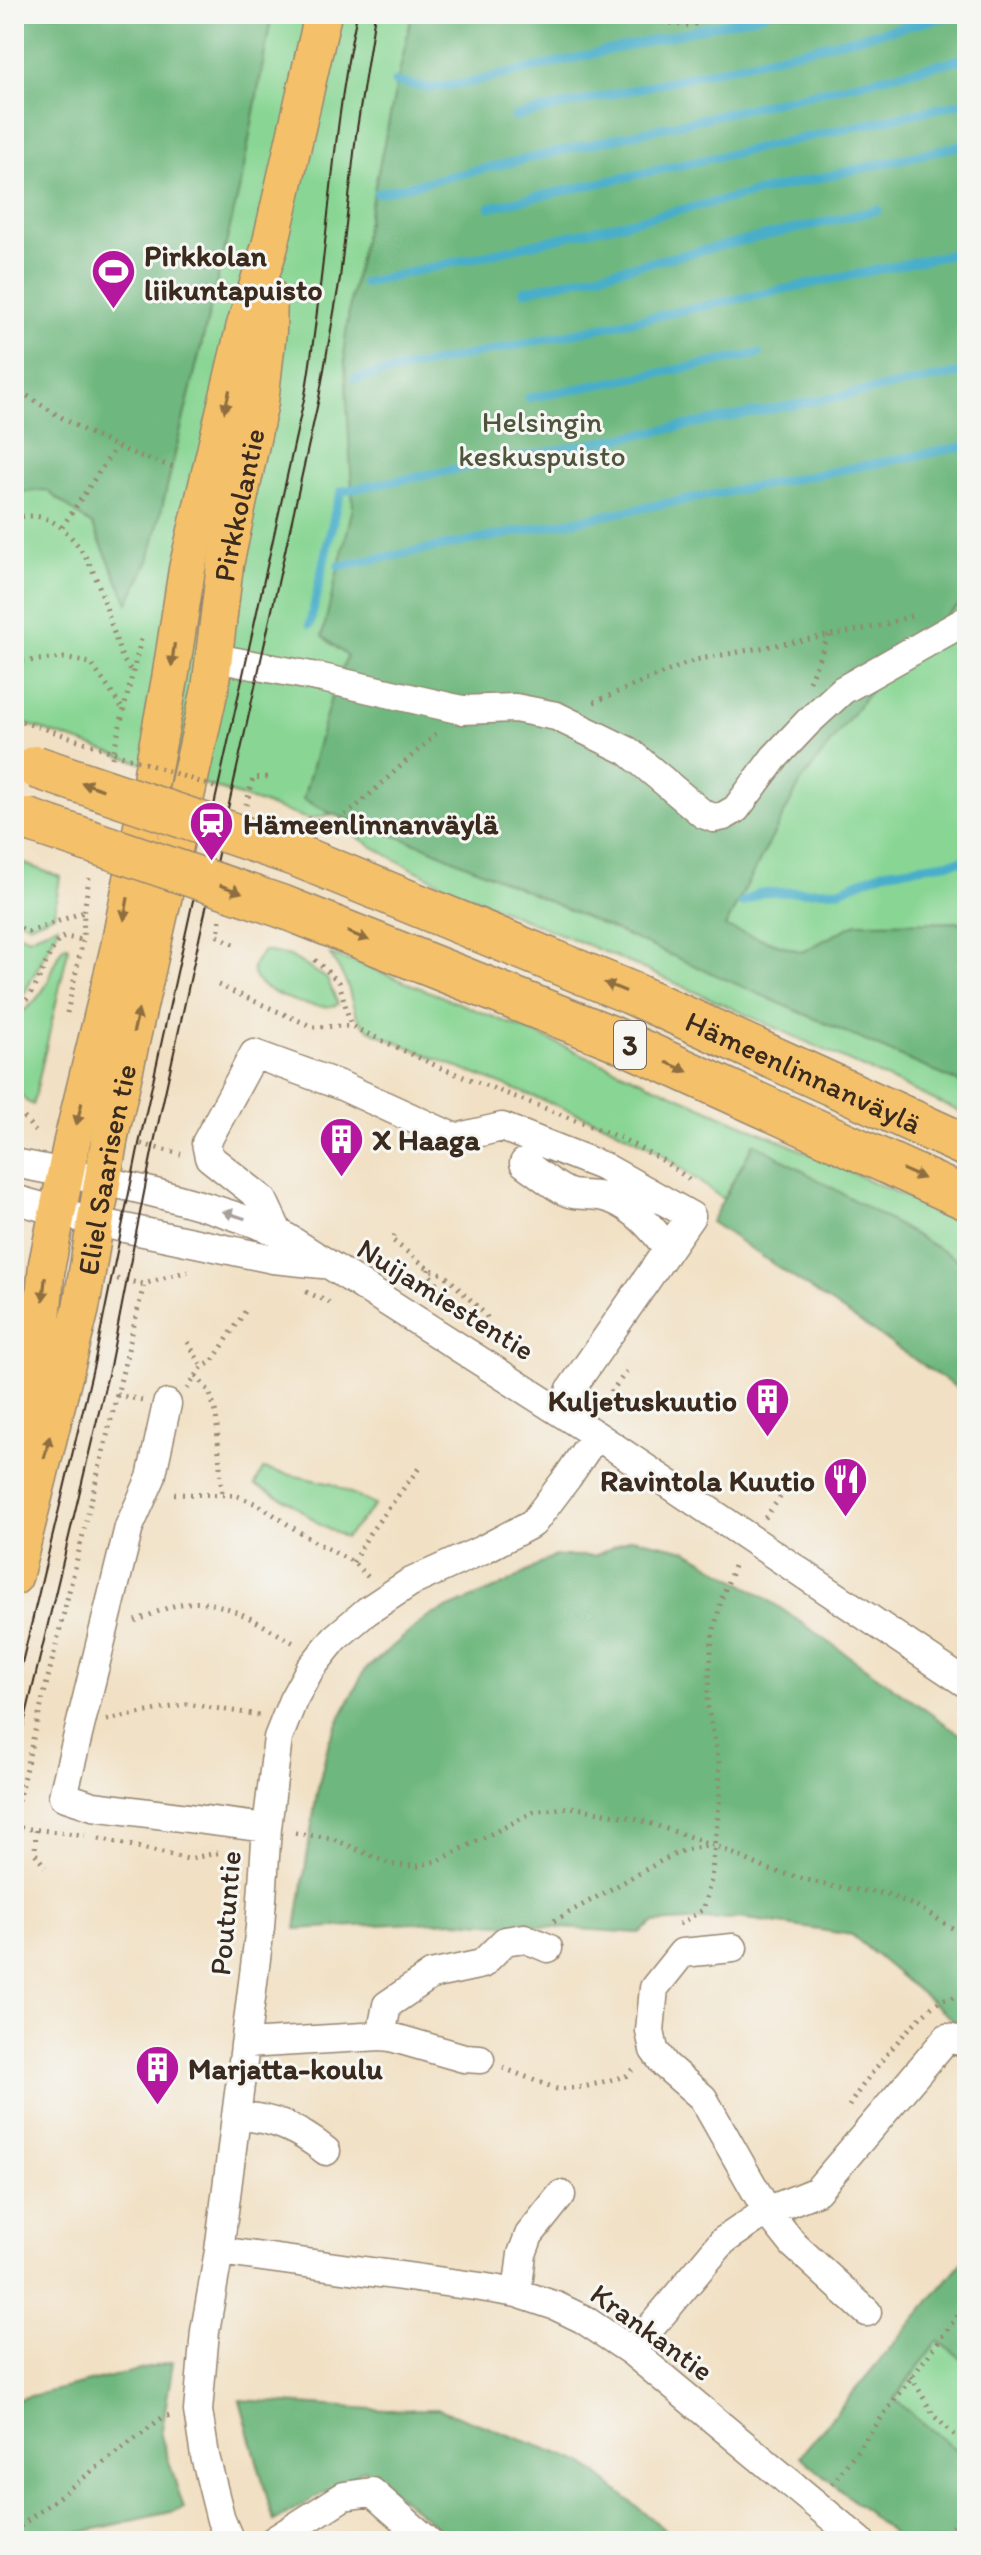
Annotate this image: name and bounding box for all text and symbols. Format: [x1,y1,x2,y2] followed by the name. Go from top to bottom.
[144,237,323,308] place label: Pirkkolan liikuntapuisto
[89,248,137,311] sports icon: Pirkkolan liikuntapuisto
[221,388,233,413] one-way arrow
[458,403,626,474] park label: Helsingin keskuspuisto
[205,425,272,584] street label: Pirkkolantie
[166,643,179,668] one-way arrow
[80,780,104,792] one-way arrow
[188,799,236,862] station icon: Hämeenlinnanväylä
[243,805,499,842] place label: Hämeenlinnanväylä
[219,884,243,896] one-way arrow
[119,897,131,922] one-way arrow
[346,930,370,943] one-way arrow
[604,980,627,993] one-way arrow
[680,1002,928,1142] street label: Hämeenlinnanväylä
[130,1009,143,1034] one-way arrow
[614,1021,646,1069] road number: 3
[68,1060,144,1278] street label: Eliel Saarisen tie
[665,1060,688,1074] one-way arrow
[72,1102,85,1127] one-way arrow
[317,1115,365,1178] building icon: X Haaga
[372,1121,480,1158] place label: X Haaga
[901,1168,925,1181] one-way arrow
[221,1208,245,1221] one-way arrow
[351,1230,541,1368] street label: Nuijamiestentie
[38,1277,51,1302] one-way arrow
[744,1376,792,1439] building icon: Kuljetuskuutio
[548,1382,737,1419] place label: Kuljetuskuutio
[41,1434,53,1459] one-way arrow
[822,1456,870,1519] restaurant icon: Ravintola Kuutio
[600,1462,815,1499] place label: Ravintola Kuutio
[201,1849,249,1977] street label: Poutuntie
[133,2044,181,2107] building icon: Marjatta-koulu
[188,2050,383,2087] place label: Marjatta-koulu
[583,2275,721,2389] street label: Krankantie

